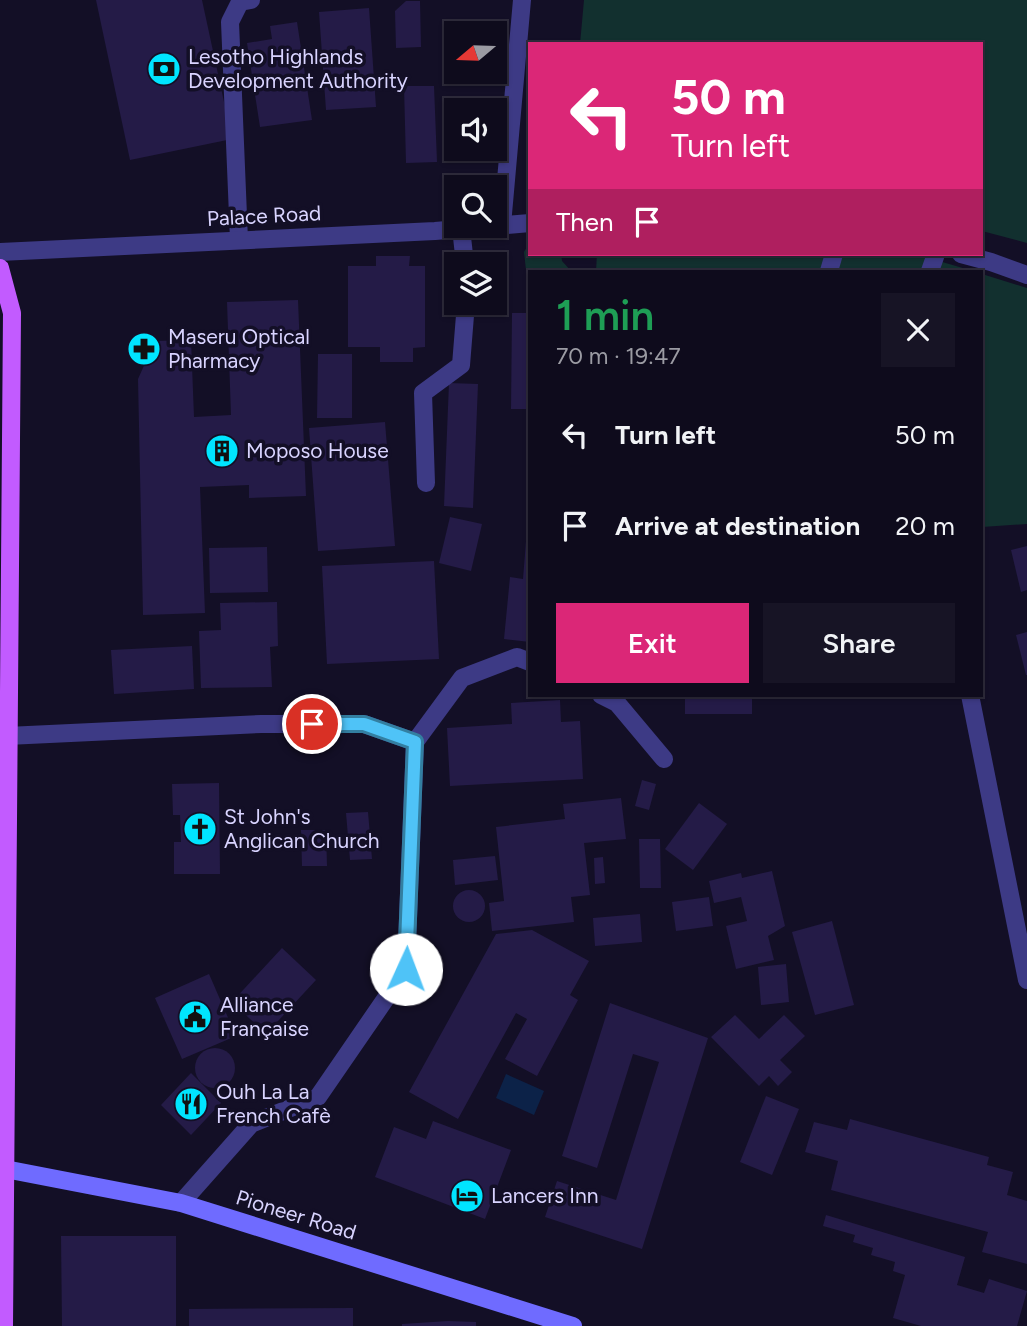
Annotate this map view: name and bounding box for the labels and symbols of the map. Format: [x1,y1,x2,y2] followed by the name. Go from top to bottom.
[444,21,508,84] north arrow
[188,44,408,93] place label: Lesotho Highlands Development Authority
[145,50,183,88] bank icon: Lesotho Highlands Development Authority
[206,200,322,231] street label: Palace Road
[168,324,310,373] place label: Maseru Optical Pharmacy
[125,330,163,368] pharmacy icon: Maseru Optical Pharmacy
[203,432,241,470] building icon: Moposo House
[246,438,389,463] place label: Moposo House
[282,694,342,754] pin
[224,804,379,853] place label: St John's Anglican Church
[181,810,219,848] church icon: St John's Anglican Church
[369,932,443,1006] position arrow
[220,992,309,1041] place label: Alliance Française
[176,998,214,1036] public building icon: Alliance Française
[216,1079,331,1128] place label: Ouh La La French Cafè
[172,1085,210,1123] restaurant icon: Ouh La La French Cafè
[448,1177,486,1215] hotel icon: Lancers Inn
[491,1183,598,1208] place label: Lancers Inn
[233,1184,359,1245] street label: Pioneer Road

